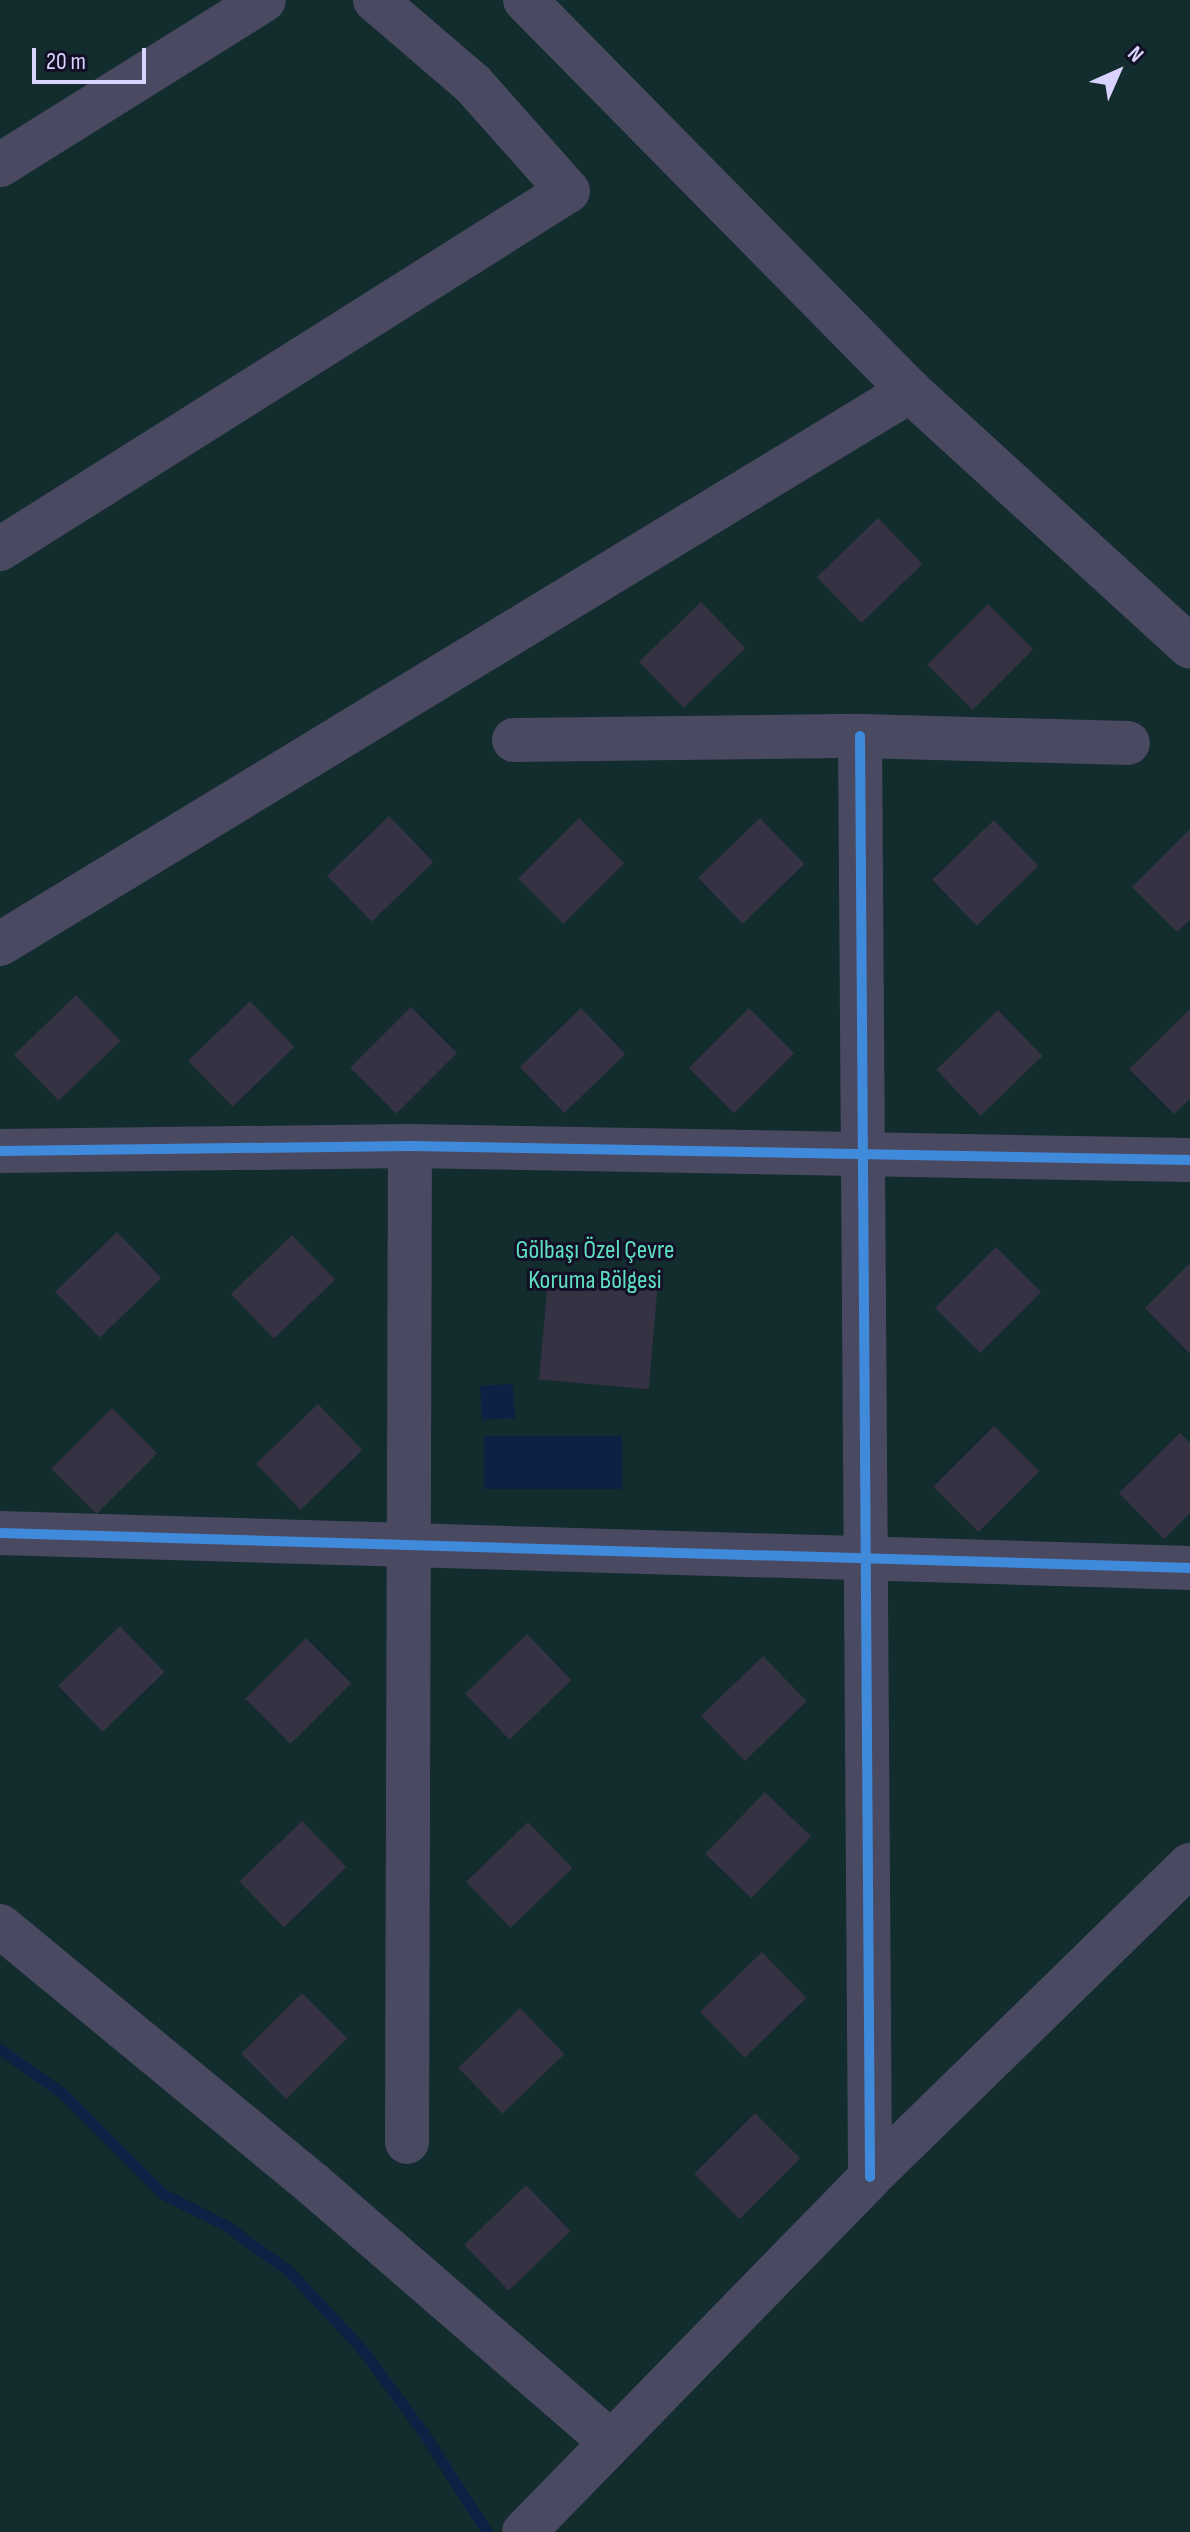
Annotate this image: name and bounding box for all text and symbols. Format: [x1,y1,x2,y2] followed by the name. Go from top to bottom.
[36,32,150,82] scale bar
[1078,32,1158,112] north arrow
[1122,41,1149,68] text: N
[46,47,86,76] text: 20 m
[515,1235,675,1296] park label: Gölbaşı Özel Çevre Koruma Bölgesi

